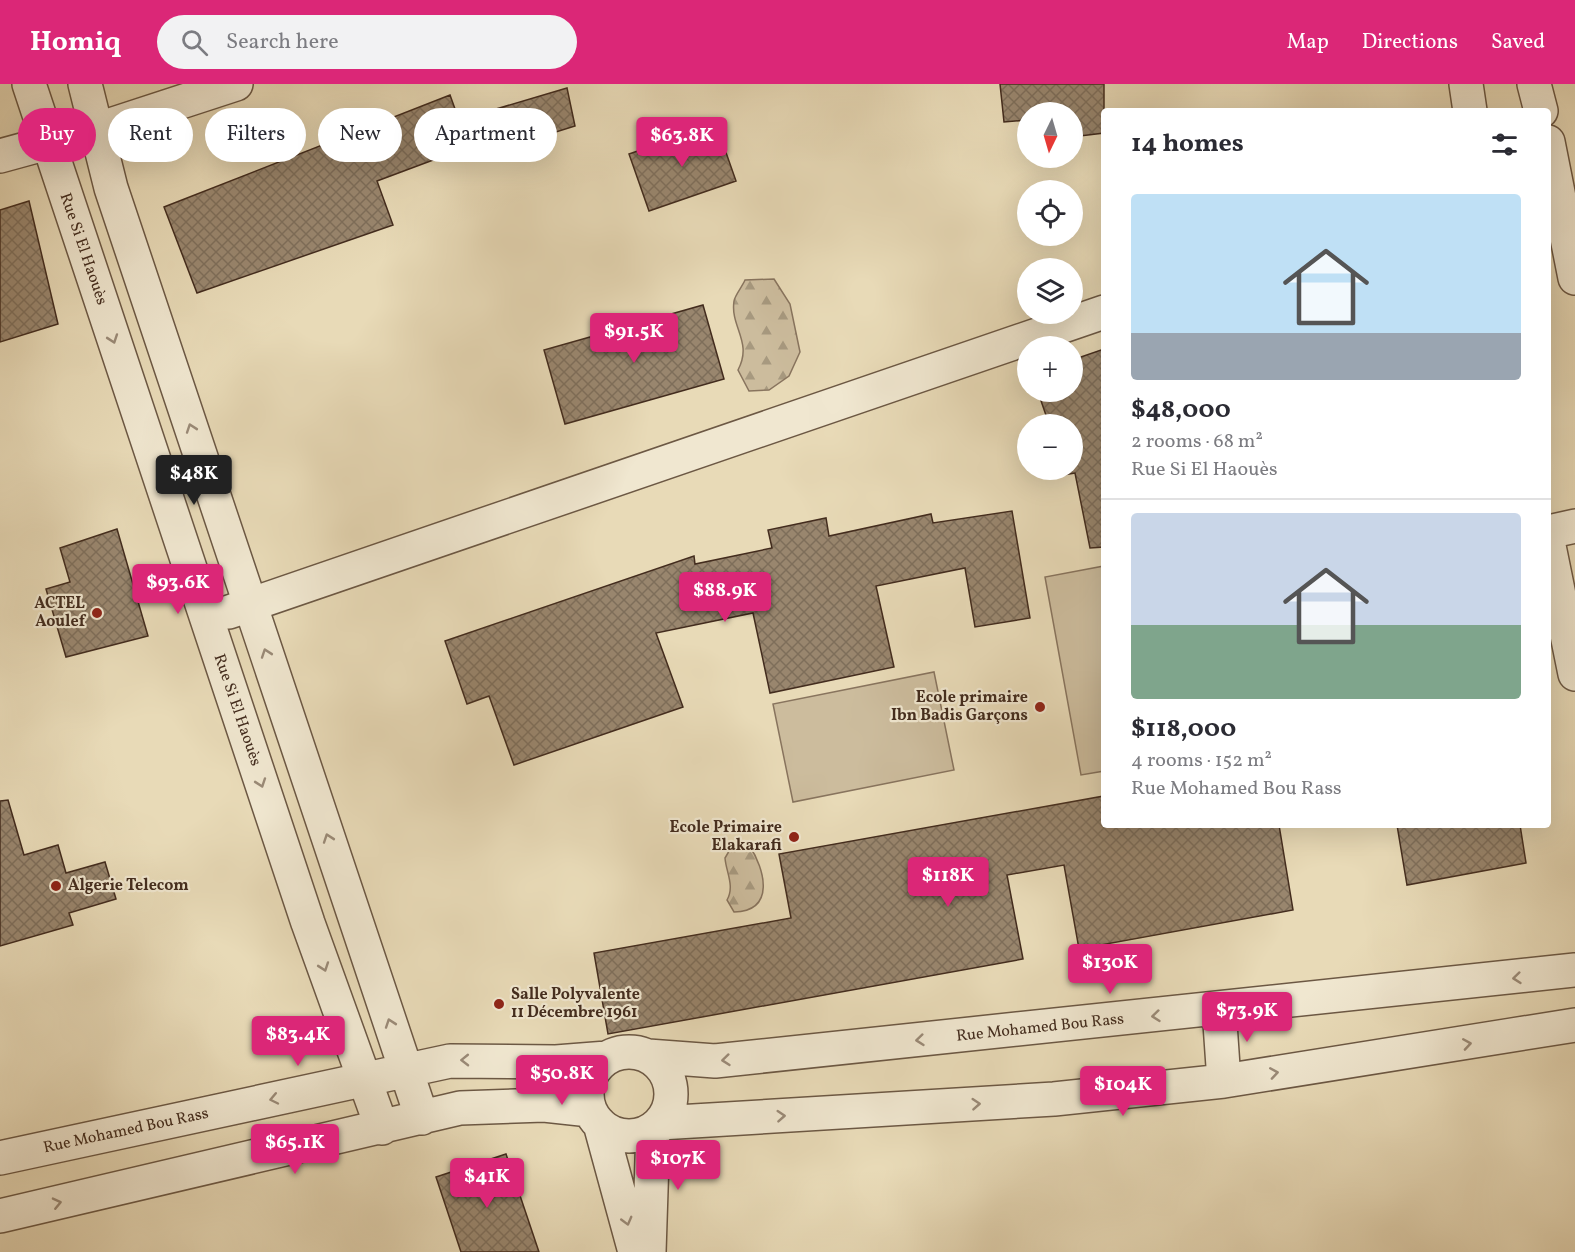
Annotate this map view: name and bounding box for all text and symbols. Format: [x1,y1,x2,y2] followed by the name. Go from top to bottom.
[157,15,577,69] search box
[30,23,121,62] text: Homiq
[178,26,211,59] icon: search
[226,27,339,58] text: Search here
[1287,28,1329,57] text: Map
[1362,28,1458,57] text: Directions
[1491,28,1545,57] text: Saved
[1017,102,1083,168] north arrow
[1017,102,1083,480] map controls
[18,108,96,162] chip: Buy
[108,108,193,162] chip: Rent
[205,108,306,162] chip: Filters
[318,108,402,162] chip: New
[414,108,557,162] chip: Apartment
[633,117,731,168] pin: $63.8K
[650,122,714,150] text: $63.8K
[1131,126,1244,162] text: 14 homes
[1488,128,1521,161] icon: filters
[1017,180,1083,246] button: locate
[54,190,113,308] street label: Rue Si El Haouès
[1272,233,1380,341] icon: home
[1017,258,1083,324] button: layers
[585,313,683,364] pin: $91.5K
[604,318,664,346] text: $91.5K
[106,333,118,344] one-way arrow
[1017,336,1083,402] button: +
[1131,392,1231,428] text: $48,000
[1017,414,1083,480] button: −
[186,423,199,434] one-way arrow
[1131,428,1263,456] text: 2 rooms · 68 m²
[158,455,230,506] pin: $48K
[1131,456,1277,484] text: Rue Si El Haouès
[170,460,218,488] text: $48K
[1272,552,1380,660] icon: home
[129,564,227,615] pin: $93.6K
[146,569,210,597] text: $93.6K
[676,572,774,623] pin: $88.9K
[693,577,757,605] text: $88.9K
[34,593,87,633] place label: ACTEL Aoulef
[90,606,104,620] marker: ACTEL Aoulef
[261,648,274,659] one-way arrow
[208,651,267,769] street label: Rue Si El Haouès
[891,687,1028,727] place label: Ecole primaire Ibn Badis Garçons
[1033,700,1047,714] marker: Ecole primaire Ibn Badis Garçons
[1131,711,1236,747] text: $118,000
[1131,747,1272,775] text: 4 rooms · 152 m²
[1131,775,1342,803] text: Rue Mohamed Bou Rass
[254,777,267,788] one-way arrow
[670,817,782,857] place label: Ecole Primaire Elakarafi
[787,830,801,844] marker: Ecole Primaire Elakarafi
[323,833,336,844] one-way arrow
[906,857,990,908] pin: $118K
[922,862,974,890] text: $118K
[68,875,189,897] place label: Algerie Telecom
[49,879,63,893] marker: Algerie Telecom
[1068,944,1152,995] pin: $130K
[1082,949,1138,977] text: $130K
[317,961,330,972] one-way arrow
[1513,971,1522,984] one-way arrow
[511,984,640,1024] place label: Salle Polyvalente 11 Décembre 1961
[1198,992,1296,1043] pin: $73.9K
[492,997,506,1011] marker: Salle Polyvalente 11 Décembre 1961
[1216,997,1278,1025] text: $73.9K
[955,1008,1125,1048] street label: Rue Mohamed Bou Rass
[1152,1009,1161,1022] one-way arrow
[249,1016,347,1067] pin: $83.4K
[385,1018,398,1029] one-way arrow
[266,1021,330,1049] text: $83.4K
[916,1033,925,1046] one-way arrow
[1462,1038,1472,1050] one-way arrow
[722,1053,731,1066] one-way arrow
[460,1054,469,1067] one-way arrow
[513,1055,611,1106] pin: $50.8K
[530,1060,594,1088] text: $50.8K
[1081,1066,1165,1117] pin: $104K
[1270,1068,1279,1080] one-way arrow
[1094,1071,1152,1099] text: $104K
[269,1091,279,1104] one-way arrow
[971,1097,980,1110] one-way arrow
[41,1103,211,1159] street label: Rue Mohamed Bou Rass
[777,1109,786,1122] one-way arrow
[246,1124,344,1175] pin: $65.1K
[265,1129,325,1157] text: $65.1K
[636,1140,720,1191] pin: $107K
[650,1145,706,1173] text: $107K
[451,1158,523,1209] pin: $41K
[464,1163,510,1191] text: $41K
[52,1198,62,1211] one-way arrow
[619,1216,632,1226] one-way arrow

